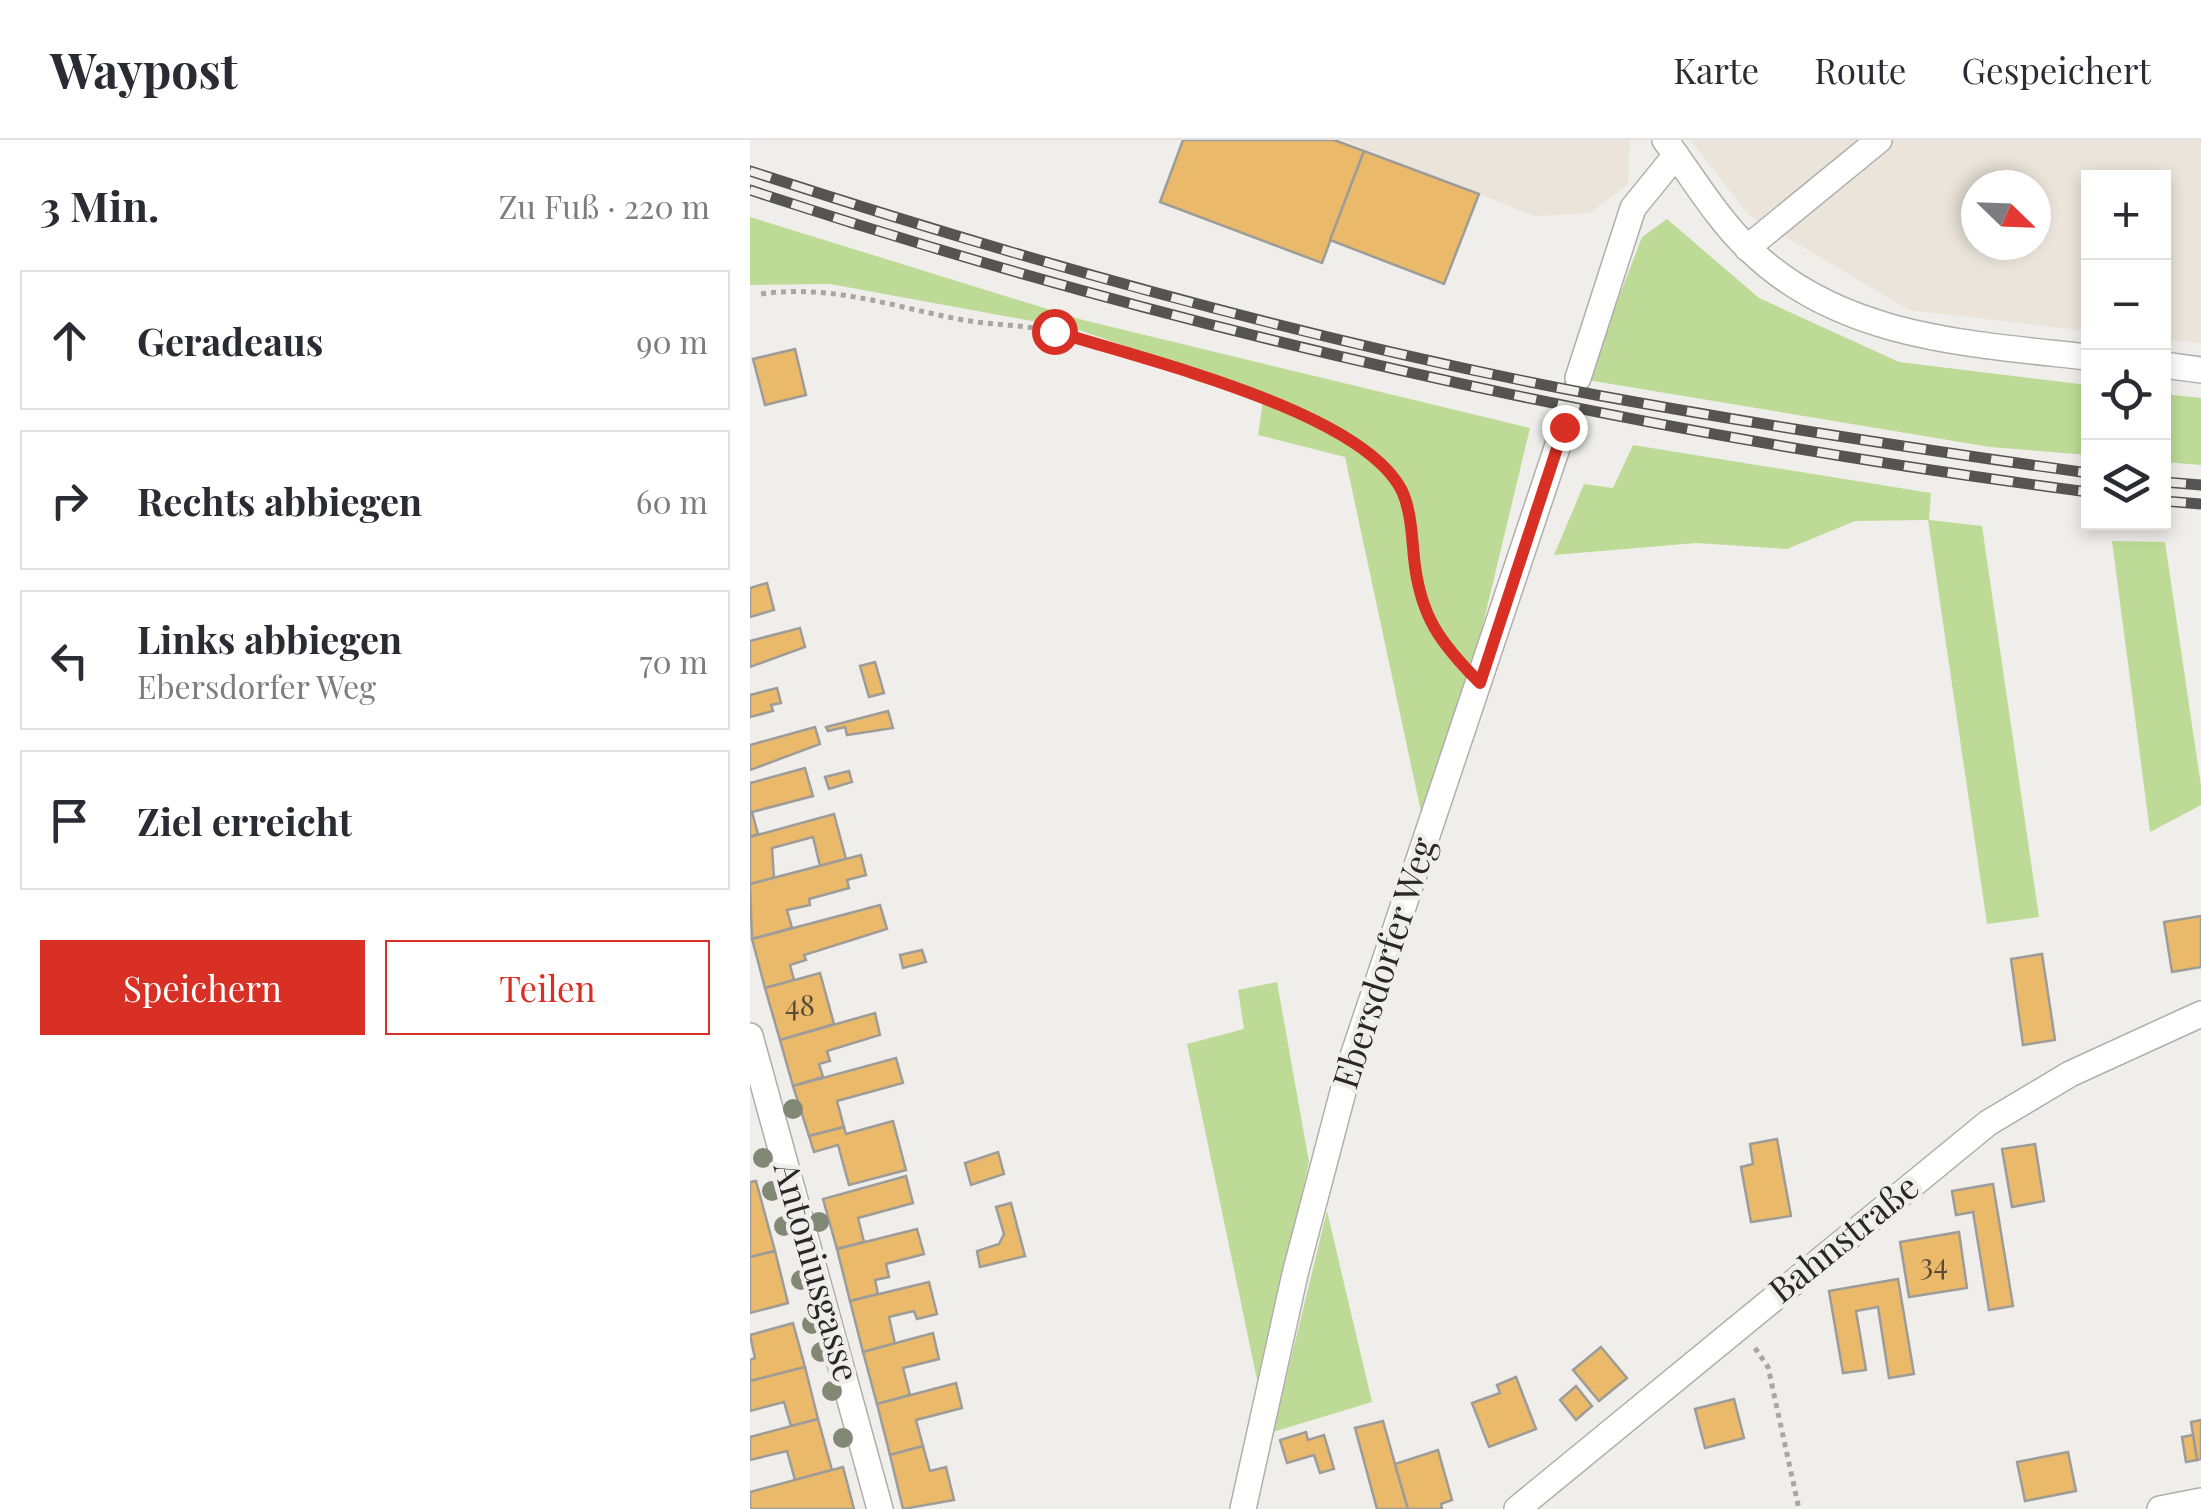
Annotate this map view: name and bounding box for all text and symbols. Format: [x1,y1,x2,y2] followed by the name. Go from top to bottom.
[50,37,238,101] text: Waypost
[1673,46,1759,93] text: Karte
[1814,46,1906,93] text: Route
[1961,46,2151,93] text: Gespeichert
[1961,170,2051,260] north arrow
[2081,170,2171,530] map controls
[2081,170,2171,260] button: +
[40,177,159,233] text: 3 Min.
[499,184,710,227] text: Zu Fuß · 220 m
[2081,260,2171,350] button: −
[1032,309,1078,355] route start
[42,313,97,368] icon: ahead
[137,315,323,366] text: Geradeaus
[636,319,708,362] text: 90 m
[2081,350,2171,440] button: locate
[1542,405,1588,451] route end
[2081,440,2171,530] button: layers
[42,473,97,528] icon: right
[137,475,422,526] text: Rechts abbiegen
[636,479,708,522] text: 60 m
[137,613,402,664] text: Links abbiegen
[42,633,97,688] icon: left
[639,639,708,682] text: 70 m
[137,664,376,707] text: Ebersdorfer Weg
[42,793,97,848] icon: arrive
[137,795,352,846] text: Ziel erreicht
[1320,830,1446,1094] street label: Ebersdorfer Weg
[40,940,365,1035] button: Speichern
[385,940,710,1035] button: Teilen
[785,984,815,1024] house number: 48
[764,1155,872,1387] street label: Antoniusgasse
[1758,1162,1927,1312] street label: Bahnstraße
[1920,1243,1948,1283] house number: 34

